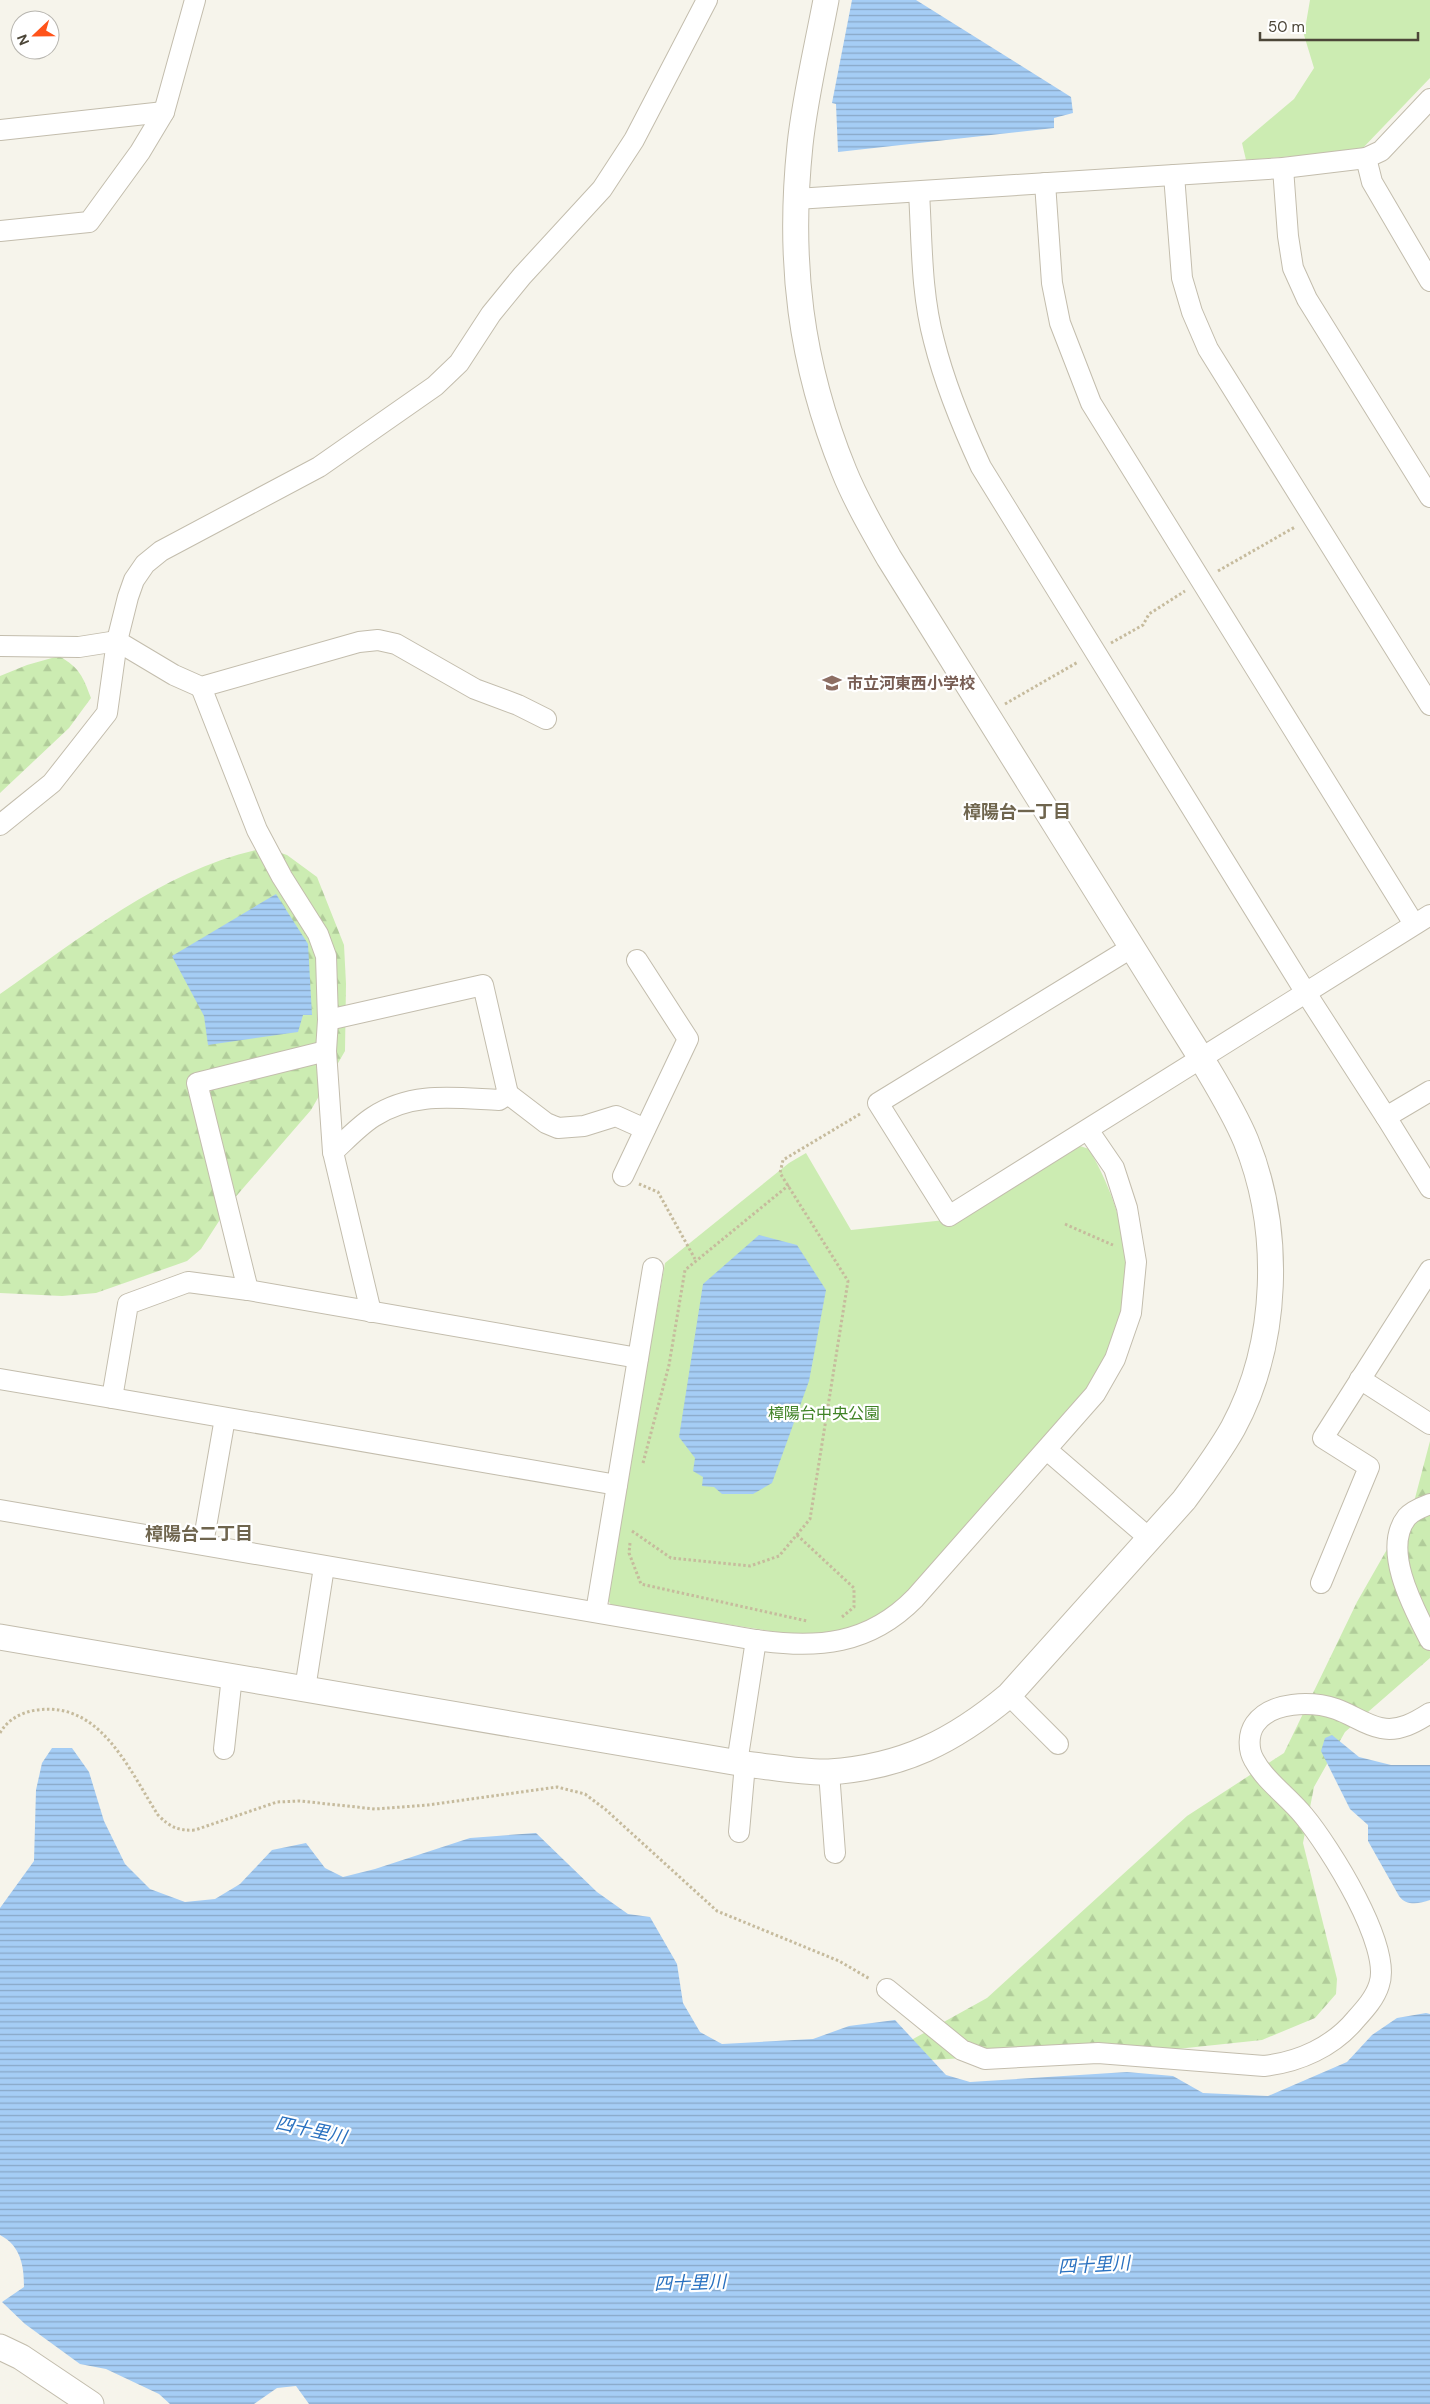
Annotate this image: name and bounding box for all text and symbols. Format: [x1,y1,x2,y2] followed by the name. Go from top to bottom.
[10,10,60,60] north arrow
[1260,10,1418,42] scale bar
[1268,17,1305,37] text: 50 m
[13,32,33,48] text: N
[821,672,843,694] school or university icon: 市立河東西小学校
[847,673,975,694] place label: 市立河東西小学校
[963,800,1071,824] district label: 樟陽台一丁目
[768,1403,880,1424] park label: 樟陽台中央公園
[145,1522,253,1546] district label: 樟陽台二丁目
[273,2111,351,2150] water label: 四十里川
[1057,2251,1133,2279] water label: 四十里川
[654,2270,728,2296] water label: 四十里川

